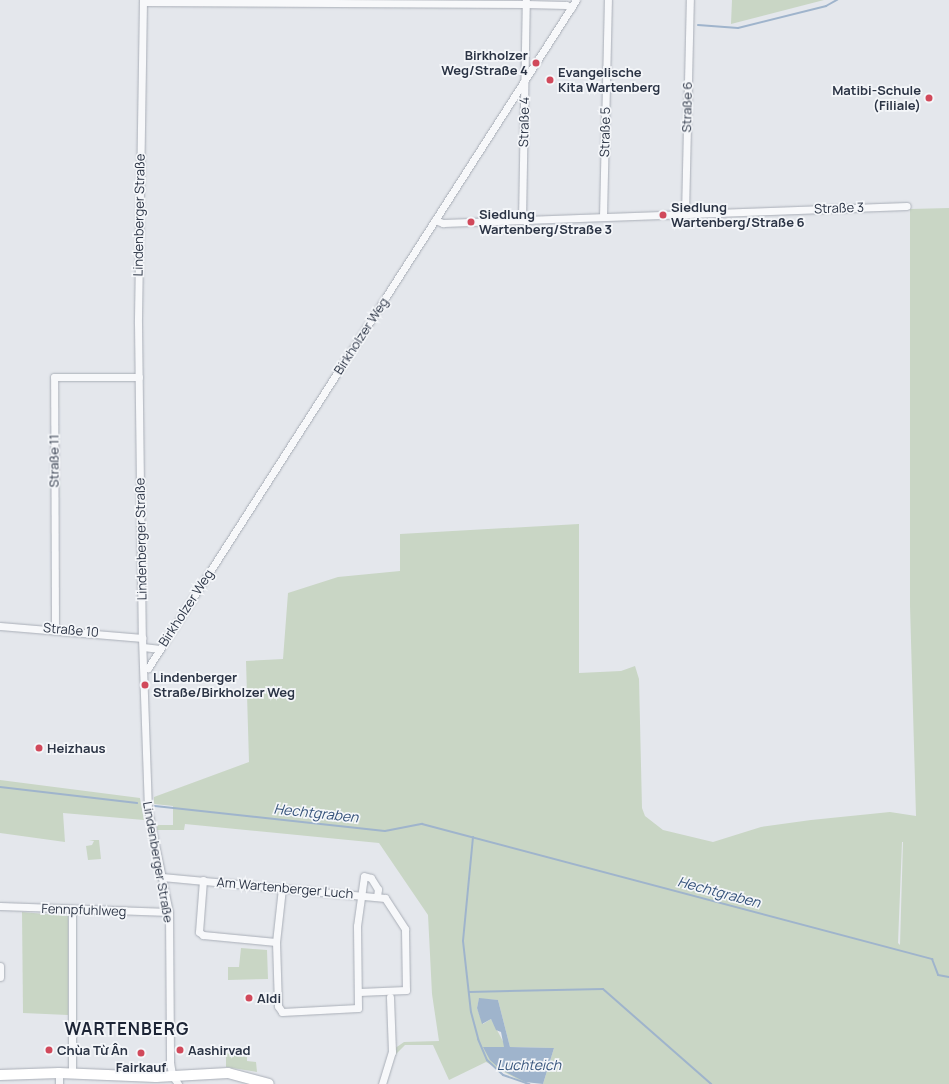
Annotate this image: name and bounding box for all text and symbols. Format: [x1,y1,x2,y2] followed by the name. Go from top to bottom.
[441,48,528,79] place label: Birkholzer Weg/Straße 4
[531,58,541,68] marker: Birkholzer Weg/Straße 4
[558,65,660,96] place label: Evangelische Kita Wartenberg
[545,75,555,85] marker: Evangelische Kita Wartenberg
[679,81,695,133] street label: Straße 6
[832,83,921,114] place label: Matibi-Schule (Filiale)
[924,93,934,103] marker: Matibi-Schule (Filiale)
[516,97,532,147] street label: Straße 4
[597,107,613,157] street label: Straße 5
[130,154,148,276] street label: Lindenberger Straße
[814,199,864,217] street label: Straße 3
[671,200,805,231] place label: Siedlung Wartenberg/Straße 6
[479,207,612,238] place label: Siedlung Wartenberg/Straße 3
[658,210,668,220] marker: Siedlung Wartenberg/Straße 6
[466,217,476,227] marker: Siedlung Wartenberg/Straße 3
[330,295,392,377] street label: Birkholzer Weg
[46,435,62,487] street label: Straße 11
[132,478,150,600] street label: Lindenberger Straße
[155,567,217,649] street label: Birkholzer Weg
[43,620,99,640] street label: Straße 10
[153,670,295,701] place label: Lindenberger Straße/Birkholzer Weg
[140,680,150,690] marker: Lindenberger Straße/Birkholzer Weg
[47,740,106,756] place label: Heizhaus
[34,743,44,753] marker: Heizhaus
[140,800,176,924] street label: Lindenberger Straße
[273,800,359,826] water label: Hechtgraben
[676,873,762,911] water label: Hechtgraben
[216,874,354,902] street label: Am Wartenberger Luch
[41,901,127,919] street label: Fennpfuhlweg
[257,990,281,1006] place label: Aldi
[244,993,254,1003] marker: Aldi
[65,1019,189,1039] district label: WARTENBERG
[57,1042,128,1058] place label: Chùa Từ Ân
[188,1042,251,1058] place label: Aashirvad
[44,1045,54,1055] marker: Chùa Từ Ân
[175,1045,185,1055] marker: Aashirvad
[136,1048,146,1058] marker: Fairkauf
[497,1057,561,1073] water label: Luchteich
[116,1059,166,1075] place label: Fairkauf

